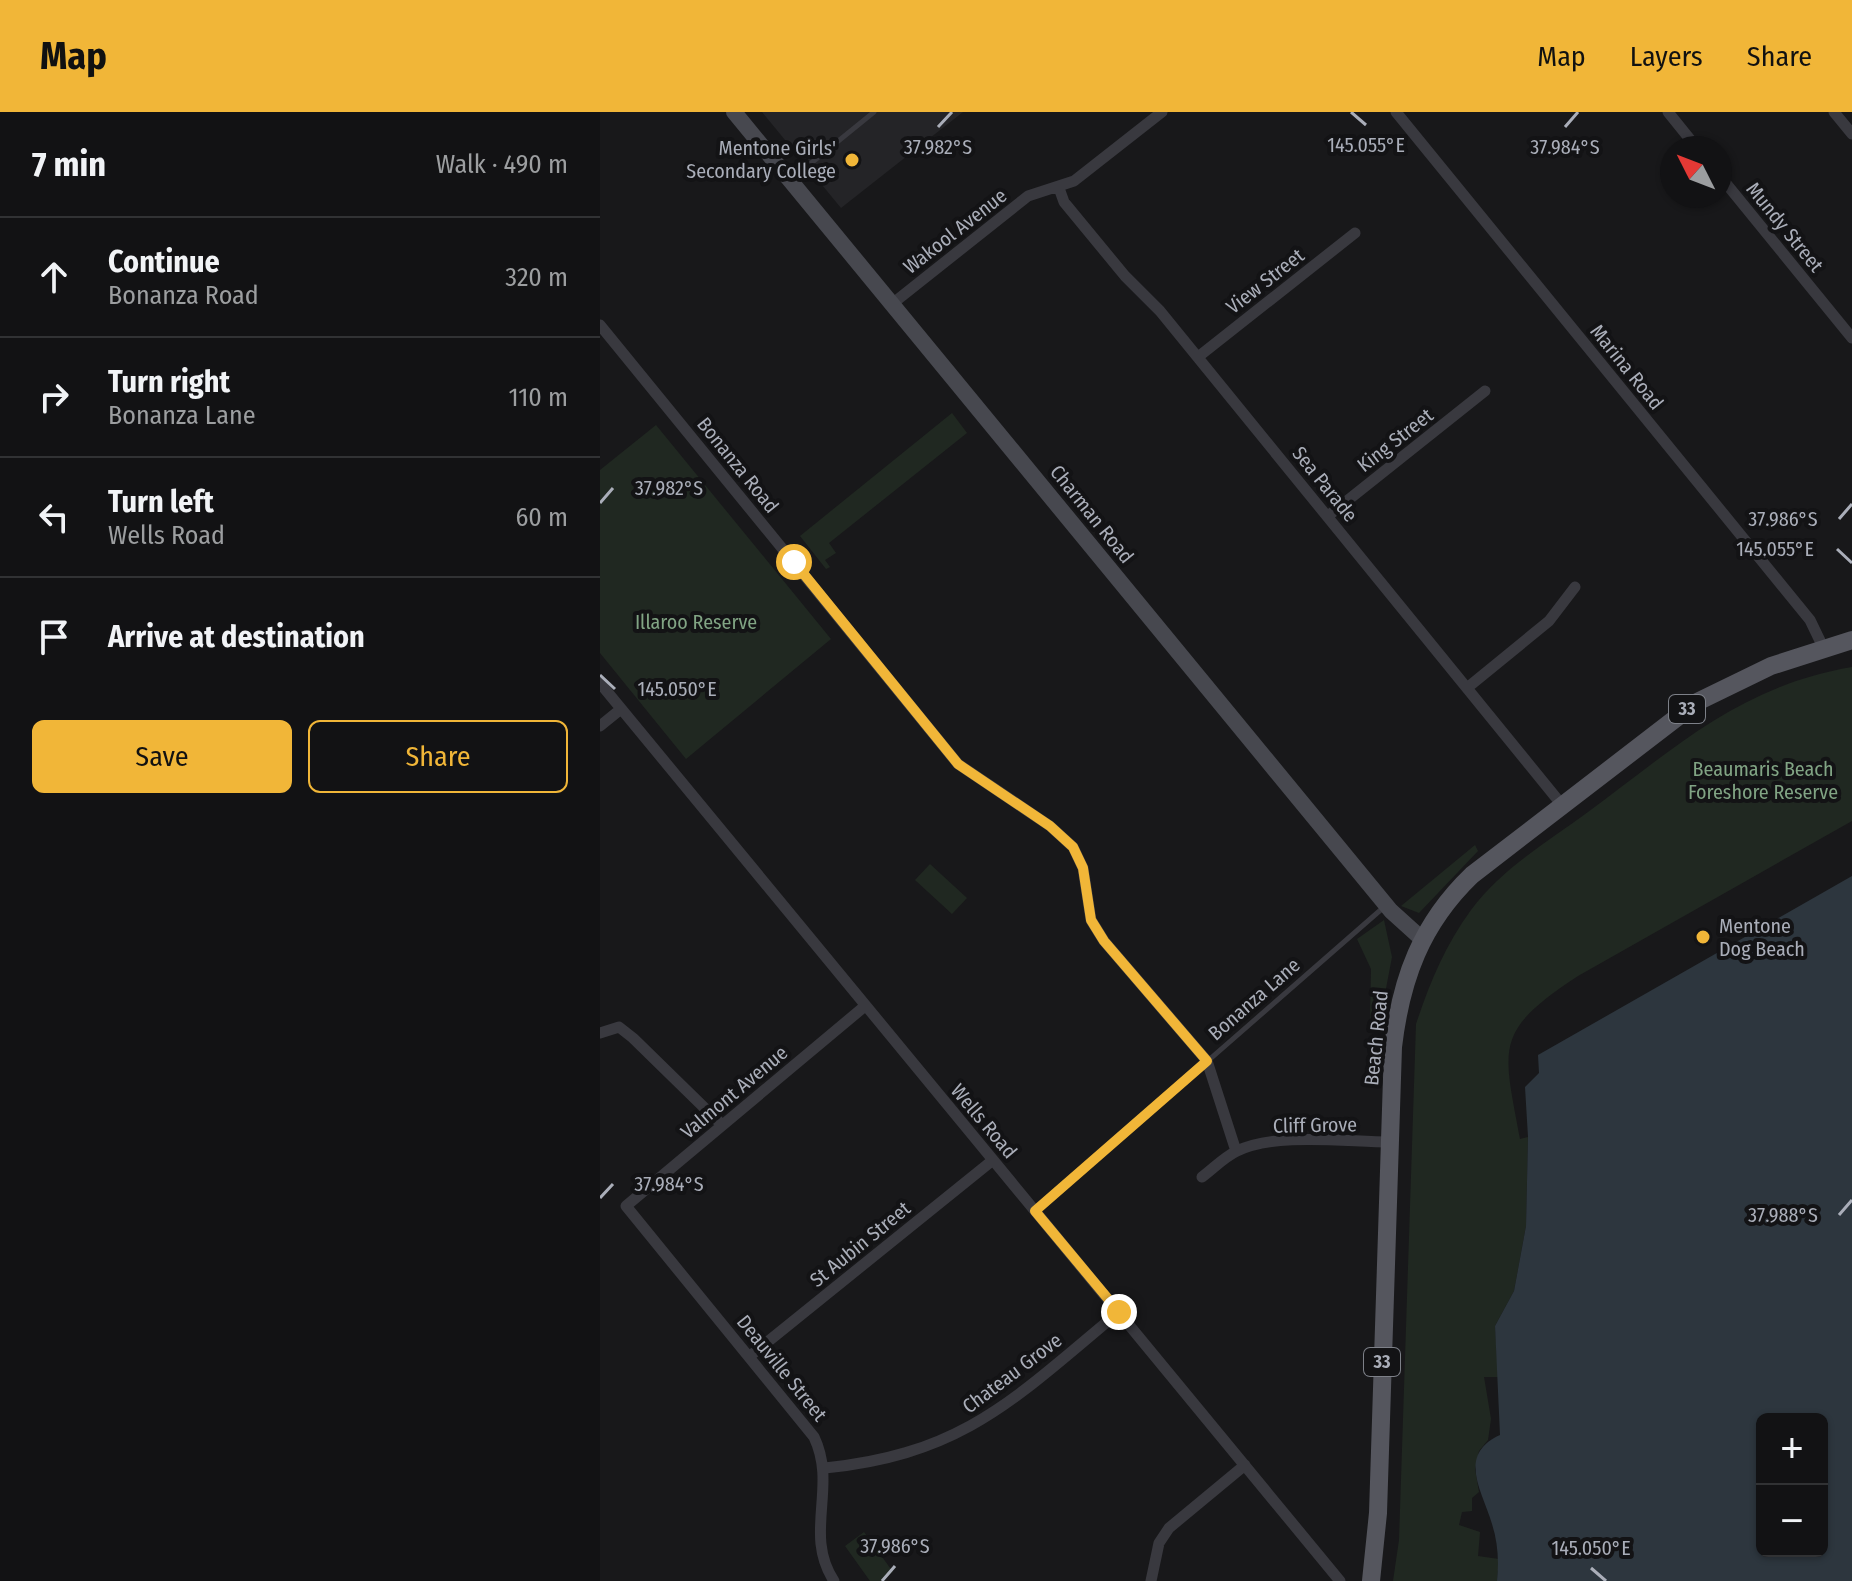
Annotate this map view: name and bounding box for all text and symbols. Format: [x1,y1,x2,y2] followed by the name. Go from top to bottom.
[40,33,107,79] text: Map
[1537,40,1586,73] text: Map
[1630,40,1703,73] text: Layers
[1747,40,1812,73] text: Share
[1327,133,1405,157] text: 145.055°E
[904,135,972,159] text: 37.982°S
[1530,135,1600,159] text: 37.984°S
[686,136,836,183] place label: Mentone Girls' Secondary College
[1660,136,1732,208] north arrow
[32,144,106,185] text: 7 min
[436,149,568,180] text: Walk · 490 m
[843,151,861,169] marker: Mentone Girls' Secondary College
[1741,177,1829,277] street label: Mundy Street
[899,183,1011,279] street label: Wakool Avenue
[1221,243,1309,319] street label: View Street
[108,244,220,280] text: Continue
[32,255,76,299] icon: ahead
[505,262,568,293] text: 320 m
[108,280,259,311] text: Bonanza Road
[1585,320,1669,414] street label: Marina Road
[108,364,230,400] text: Turn right
[32,375,76,419] icon: right
[508,382,568,413] text: 110 m
[108,400,255,431] text: Bonanza Lane
[1352,403,1438,477] street label: King Street
[692,412,784,518] street label: Bonanza Road
[1287,441,1363,527] street label: Sea Parade
[1045,460,1139,568] street label: Charman Road
[635,476,703,500] text: 37.982°S
[108,484,214,520] text: Turn left
[32,495,76,539] icon: left
[515,502,568,533] text: 60 m
[1748,507,1818,531] text: 37.986°S
[108,520,225,551] text: Wells Road
[1736,537,1814,561] text: 145.055°E
[776,544,812,580] route start
[635,610,757,634] park label: Illaroo Reserve
[32,615,76,659] icon: arrive
[108,619,365,655] text: Arrive at destination
[637,677,717,701] text: 145.050°E
[1669,695,1705,723] road number: 33
[32,720,292,793] button: Save
[308,720,568,793] button: Share
[1688,757,1838,804] park label: Beaumaris Beach Foreshore Reserve
[1719,914,1805,961] place label: Mentone Dog Beach
[1694,928,1712,946] marker: Mentone Dog Beach
[1203,953,1305,1045] street label: Bonanza Lane
[1359,989,1393,1087] street label: Beach Road
[676,1040,792,1144] street label: Valmont Avenue
[946,1079,1022,1163] street label: Wells Road
[1273,1112,1357,1138] street label: Cliff Grove
[634,1172,704,1196] text: 37.984°S
[805,1196,915,1292] street label: St Aubin Street
[1748,1203,1818,1227] text: 37.988°S
[1101,1294,1137,1330] route end
[732,1310,832,1426] street label: Deauville Street
[958,1328,1066,1418] street label: Chateau Grove
[1364,1348,1400,1376] road number: 33
[1756,1413,1828,1557] map controls
[1756,1413,1828,1485] button: +
[1756,1485,1828,1557] button: −
[860,1534,930,1558] text: 37.986°S
[1551,1536,1631,1560] text: 145.050°E

